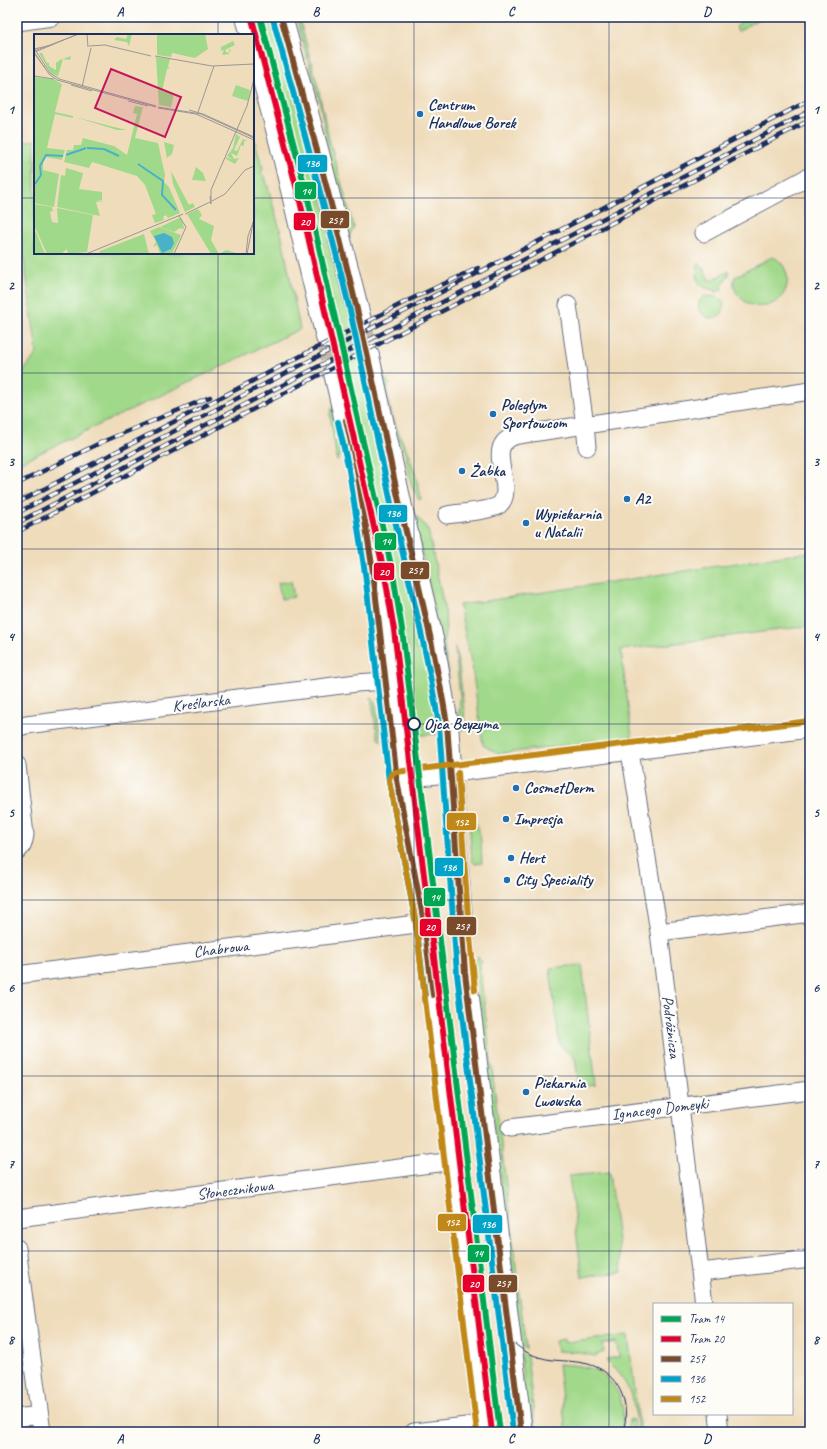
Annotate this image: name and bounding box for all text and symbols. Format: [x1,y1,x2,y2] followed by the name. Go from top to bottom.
[117,4,125,20] text: A
[313,4,321,20] text: B
[508,4,516,20] text: C
[703,4,712,20] text: D
[34,34,254,254] inset map
[428,95,517,133] place label: Centrum Handlowe Borek
[8,102,16,118] text: 1
[813,102,821,118] text: 1
[415,109,425,119] marker: Centrum Handlowe Borek
[297,154,328,173] line badge: 136
[304,156,320,170] text: 136
[294,181,317,200] line badge: 14
[301,184,313,198] text: 14
[320,210,350,229] line badge: 257
[293,212,316,231] line badge: 20
[328,213,343,227] text: 257
[300,215,311,229] text: 20
[8,278,15,294] text: 2
[813,278,820,294] text: 2
[501,395,567,433] place label: Poległym Sportowcom
[488,409,498,419] marker: Poległym Sportowcom
[8,454,15,470] text: 3
[813,454,820,470] text: 3
[470,461,507,481] place label: Żabka
[457,466,467,476] marker: Żabka
[635,489,652,509] place label: A2
[622,494,632,504] marker: A2
[378,504,408,523] line badge: 136
[534,504,603,542] place label: Wypiekarnia u Natalii
[385,506,401,520] text: 136
[521,518,531,528] marker: Wypiekarnia u Natalii
[374,532,397,551] line badge: 14
[381,534,393,548] text: 14
[400,561,430,580] line badge: 257
[373,562,395,581] line badge: 20
[408,563,423,577] text: 257
[379,565,390,579] text: 20
[8,629,16,645] text: 4
[813,629,821,645] text: 4
[171,689,232,716] street label: Kreślarska
[424,714,499,734] place label: Ojca Beyzyma
[407,717,421,731] marker: Ojca Beyzyma
[524,778,595,798] place label: CosmetDerm
[511,783,521,793] marker: CosmetDerm
[8,805,15,821] text: 5
[813,805,820,821] text: 5
[514,809,564,829] place label: Impresja
[446,812,477,831] line badge: 152
[501,814,511,824] marker: Impresja
[454,815,469,829] text: 152
[519,848,546,868] place label: Hert
[506,853,516,863] marker: Hert
[434,857,464,877] line badge: 136
[441,860,457,874] text: 136
[515,870,594,890] place label: City Speciality
[502,875,512,885] marker: City Speciality
[423,887,446,907] line badge: 14
[430,890,442,904] text: 14
[446,916,477,936] line badge: 257
[419,918,442,937] line badge: 20
[455,919,470,933] text: 257
[425,920,436,934] text: 20
[192,936,251,962] street label: Chabrowa
[8,980,15,996] text: 6
[813,980,820,996] text: 6
[657,995,685,1061] street label: Podróżnicza
[534,1073,587,1111] place label: Piekarnia Lwowska
[521,1087,531,1097] marker: Piekarnia Lwowska
[611,1093,711,1125] street label: Ignacego Domeyki
[8,1156,15,1172] text: 7
[813,1156,820,1172] text: 7
[196,1175,276,1205] street label: Słonecznikowa
[437,1213,467,1232] line badge: 152
[472,1214,503,1234] line badge: 136
[445,1215,460,1229] text: 152
[480,1217,496,1231] text: 136
[467,1244,490,1263] line badge: 14
[473,1246,485,1260] text: 14
[462,1274,485,1293] line badge: 20
[488,1274,518,1293] line badge: 257
[496,1276,511,1290] text: 257
[469,1277,480,1291] text: 20
[653,1303,793,1415] legend
[689,1311,726,1327] text: Tram 14
[689,1331,726,1347] text: Tram 20
[8,1332,16,1348] text: 8
[813,1332,821,1348] text: 8
[689,1351,706,1367] text: 257
[689,1371,706,1387] text: 136
[689,1391,707,1407] text: 152
[117,1431,125,1447] text: A
[313,1431,321,1447] text: B
[508,1431,516,1447] text: C
[703,1431,712,1447] text: D

